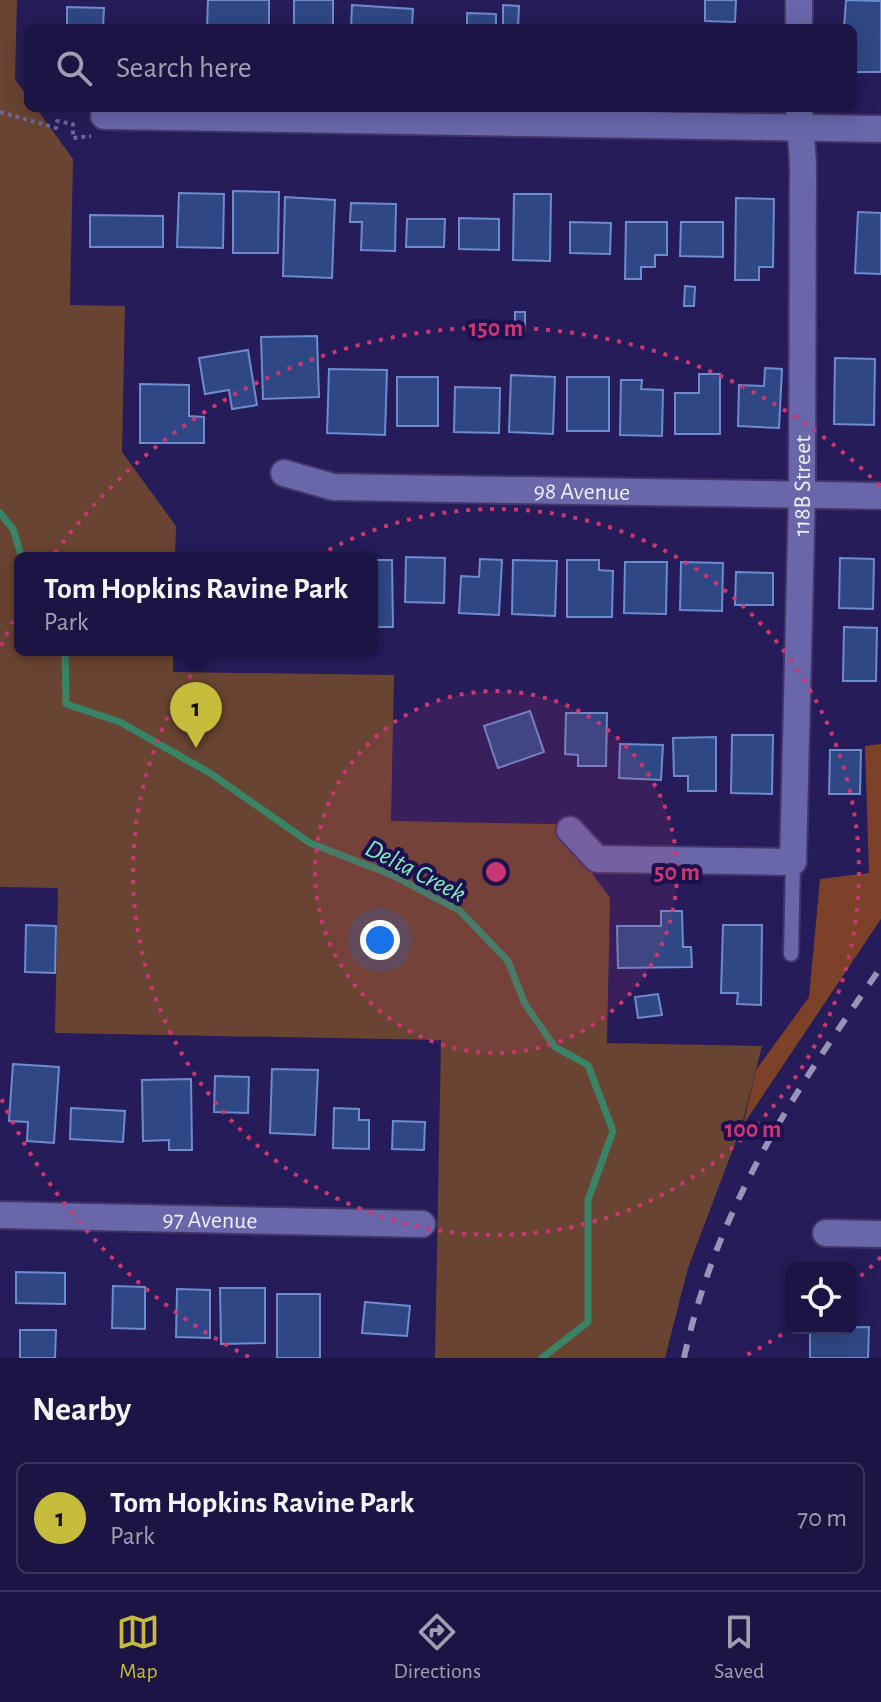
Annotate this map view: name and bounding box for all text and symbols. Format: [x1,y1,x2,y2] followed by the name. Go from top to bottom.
[24,24,857,112] search box
[52,46,96,90] icon: search
[116,53,252,83] text: Search here
[469,317,523,341] text: 150 m
[790,435,815,537] street label: 118B Street
[533,479,631,505] street label: 98 Avenue
[14,552,378,656] popup
[44,574,348,604] text: Tom Hopkins Ravine Park
[44,609,89,635] text: Park
[170,682,222,748] pin: 1
[361,835,470,907] water label: Delta Creek
[482,858,510,886] centre of rings
[654,861,700,885] text: 50 m
[360,920,400,960] your location
[725,1118,781,1142] text: 100 m
[162,1207,258,1233] street label: 97 Avenue
[785,1262,857,1334] map controls
[785,1262,857,1334] button: locate
[32,1393,131,1427] text: Nearby
[110,1488,414,1518] text: Tom Hopkins Ravine Park
[55,1505,65,1531] text: 1
[797,1505,847,1531] text: 70 m
[110,1523,155,1549] text: Park
[116,1610,160,1684] tab: Map
[393,1610,481,1684] tab: Directions
[714,1610,764,1684] tab: Saved

